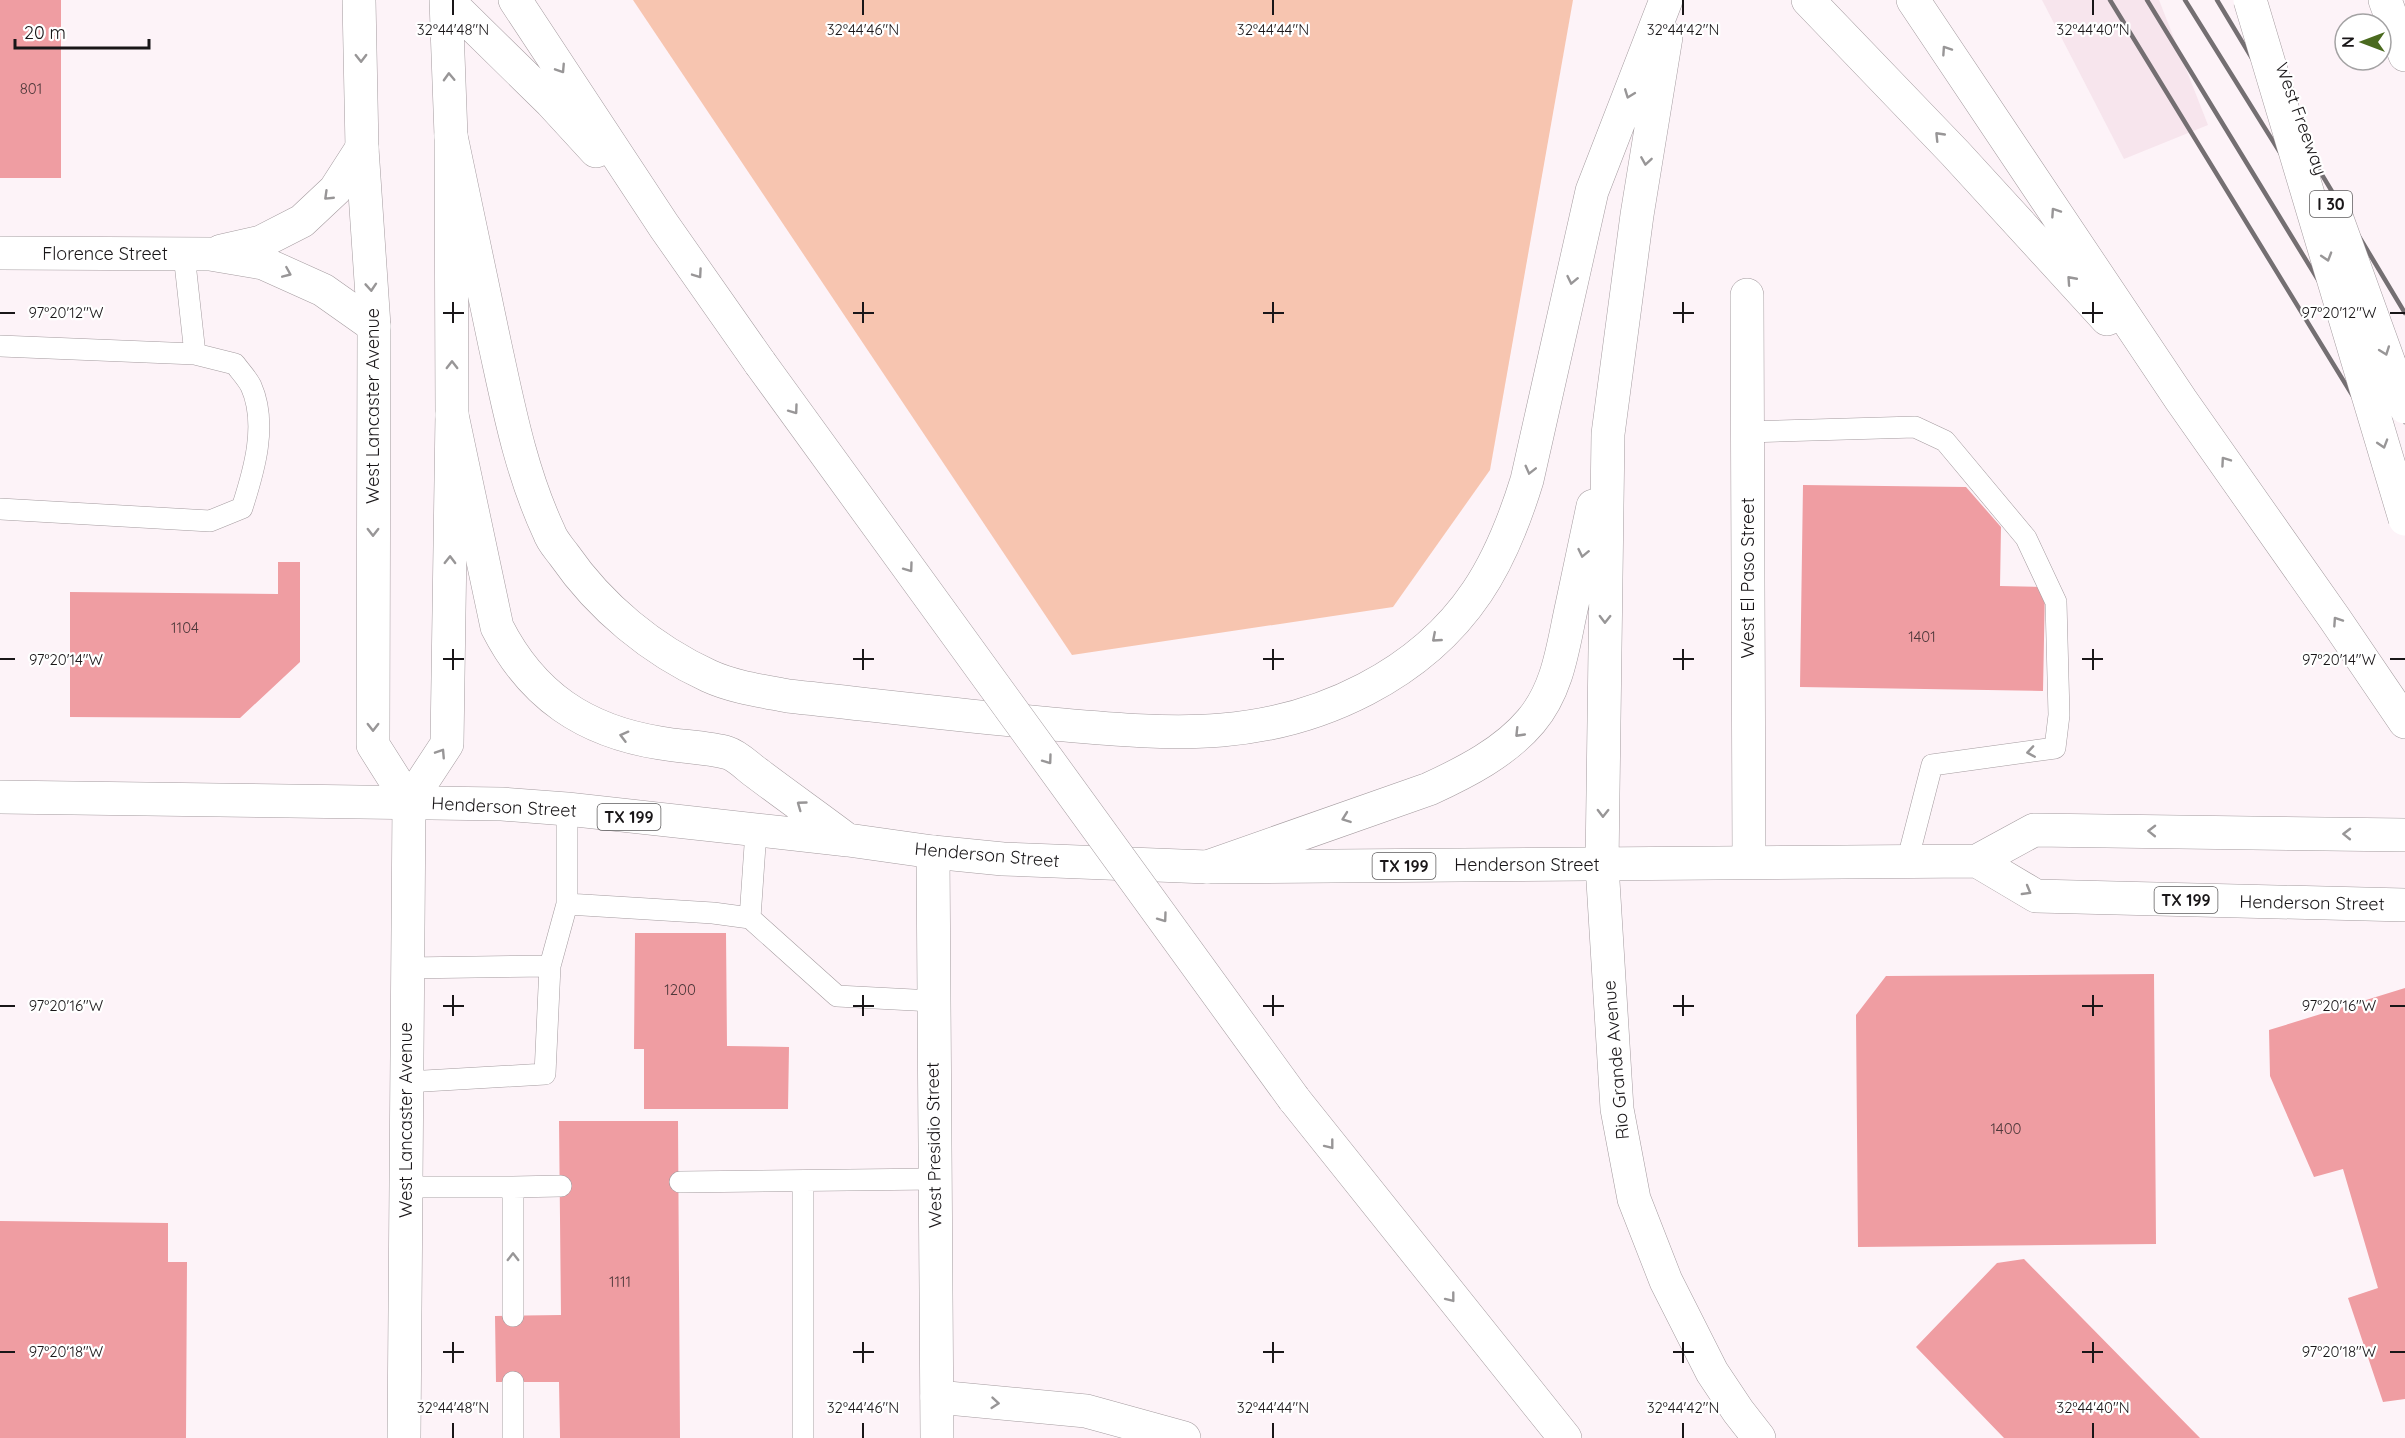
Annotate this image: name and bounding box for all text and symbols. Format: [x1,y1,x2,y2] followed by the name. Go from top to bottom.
[15,12,148,50] scale bar
[2333,12,2393,72] north arrow
[417,20,489,39] text: 32°44'48"N
[827,20,899,39] text: 32°44'46"N
[1237,20,1309,39] text: 32°44'44"N
[1647,20,1719,39] text: 32°44'42"N
[2056,20,2130,39] text: 32°44'40"N
[24,21,66,44] text: 20 m
[2338,36,2358,48] text: N
[1943,46,1954,57] one-way arrow
[354,54,367,63] one-way arrow
[2270,59,2333,178] street label: West Freeway
[554,63,565,74] one-way arrow
[442,73,455,82] one-way arrow
[20,79,42,98] house number: 801
[1624,88,1637,98] one-way arrow
[1935,133,1946,143] one-way arrow
[1640,157,1652,166] one-way arrow
[325,189,335,200] one-way arrow
[2310,191,2352,217] road number: I 30
[2051,208,2062,219] one-way arrow
[42,242,168,265] street label: Florence Street
[2320,251,2332,262] one-way arrow
[281,266,292,278] one-way arrow
[691,267,702,278] one-way arrow
[1567,274,1580,284] one-way arrow
[2067,276,2078,286] one-way arrow
[365,282,378,291] one-way arrow
[29,303,104,322] text: 97°20'12"W
[2302,303,2377,322] text: 97°20'12"W
[361,308,384,504] street label: West Lancaster Avenue
[2377,345,2390,356] one-way arrow
[446,360,458,369] one-way arrow
[787,404,798,415] one-way arrow
[2376,438,2388,449] one-way arrow
[2222,457,2233,468] one-way arrow
[1524,465,1537,475] one-way arrow
[1736,498,1759,659] street label: West El Paso Street
[367,527,379,536] one-way arrow
[1577,548,1590,558] one-way arrow
[444,555,456,564] one-way arrow
[902,562,913,573] one-way arrow
[1599,614,1612,623] one-way arrow
[2333,617,2344,628] one-way arrow
[171,618,199,637] house number: 1104
[1908,627,1936,646] house number: 1401
[1432,630,1443,641] one-way arrow
[29,650,104,669] text: 97°20'14"W
[2302,650,2377,669] text: 97°20'14"W
[367,722,379,731] one-way arrow
[1516,726,1527,737] one-way arrow
[619,730,629,743] one-way arrow
[2026,746,2035,758] one-way arrow
[434,749,446,759] one-way arrow
[1041,753,1052,764] one-way arrow
[431,791,577,822] street label: Henderson Street
[796,802,807,813] one-way arrow
[598,804,660,830] road number: TX 199
[1596,809,1609,818] one-way arrow
[1341,811,1352,824] one-way arrow
[2147,825,2156,838] one-way arrow
[2342,828,2351,840] one-way arrow
[914,837,1060,872] street label: Henderson Street
[1372,853,1436,879] road number: TX 199
[1454,853,1600,876] street label: Henderson Street
[2021,884,2031,895] one-way arrow
[2154,887,2218,913] road number: TX 199
[2239,890,2385,915] street label: Henderson Street
[1156,911,1167,922] one-way arrow
[1597,979,1634,1141] street label: Rio Grande Avenue
[664,980,696,999] house number: 1200
[29,996,104,1015] text: 97°20'16"W
[2302,996,2377,1015] text: 97°20'16"W
[394,1022,417,1218] street label: West Lancaster Avenue
[921,1062,946,1228] street label: West Presidio Street
[1990,1119,2022,1138] house number: 1400
[1323,1138,1334,1149] one-way arrow
[507,1253,519,1262] one-way arrow
[609,1272,631,1291] house number: 1111
[1444,1291,1455,1302] one-way arrow
[29,1342,104,1361] text: 97°20'18"W
[2302,1342,2377,1361] text: 97°20'18"W
[991,1396,1000,1409] one-way arrow
[417,1398,489,1417] text: 32°44'48"N
[827,1398,899,1417] text: 32°44'46"N
[1237,1398,1309,1417] text: 32°44'44"N
[1647,1398,1719,1417] text: 32°44'42"N
[2056,1398,2130,1417] text: 32°44'40"N

